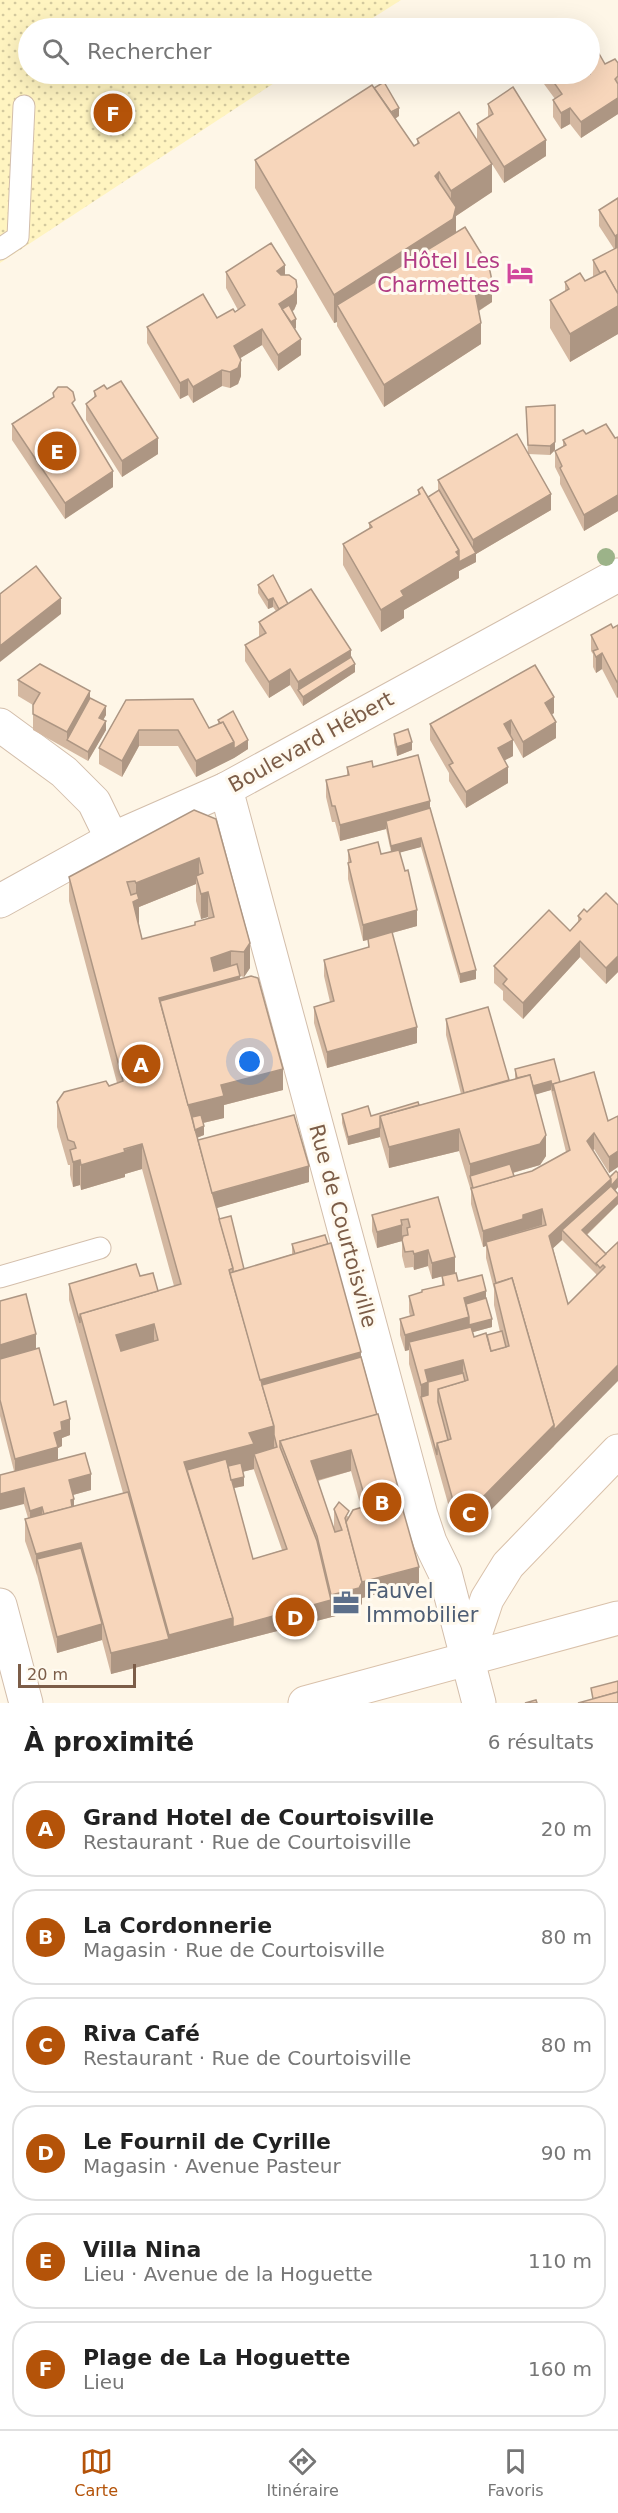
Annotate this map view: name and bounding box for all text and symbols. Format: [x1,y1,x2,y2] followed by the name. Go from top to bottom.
[18,18,600,84] search box
[39,35,72,68] icon: search
[87,39,212,64] text: Rechercher
[94,90,132,136] pin: F
[377,249,500,297] place label: Hôtel Les Charmettes
[505,258,535,288] hotel icon: Hôtel Les Charmettes
[38,428,76,474] pin: E
[224,687,398,797] street label: Boulevard Hébert
[122,1042,160,1086] pin: A
[235,1047,264,1076] your location
[304,1122,382,1330] street label: Rue de Courtoisville
[362,1480,401,1524] pin: B
[450,1490,488,1536] pin: C
[366,1579,479,1627] place label: Fauvel Immobilier
[331,1588,361,1618] office icon: Fauvel Immobilier
[276,1594,314,1640] pin: D
[18,1661,136,1688] scale bar
[27,1665,68,1684] text: 20 m
[24,1727,194,1757] text: À proximité
[488,1730,594,1754] text: 6 résultats
[83,1805,434,1830] text: Grand Hotel de Courtoisville
[38,1817,53,1841] text: A
[541,1817,592,1841] text: 20 m
[83,1830,411,1854] text: Restaurant · Rue de Courtoisville
[83,1913,272,1938] text: La Cordonnerie
[38,1925,53,1949] text: B
[541,1925,592,1949] text: 80 m
[83,1938,385,1962] text: Magasin · Rue de Courtoisville
[83,2021,200,2046] text: Riva Café
[38,2033,53,2057] text: C
[541,2033,592,2057] text: 80 m
[83,2046,411,2070] text: Restaurant · Rue de Courtoisville
[83,2129,331,2154] text: Le Fournil de Cyrille
[37,2141,54,2165] text: D
[541,2141,592,2165] text: 90 m
[83,2154,341,2178] text: Magasin · Avenue Pasteur
[83,2237,201,2262] text: Villa Nina
[39,2249,52,2273] text: E
[528,2249,592,2273] text: 110 m
[83,2262,373,2286] text: Lieu · Avenue de la Hoguette
[83,2345,351,2370] text: Plage de La Hoguette
[39,2357,52,2381] text: F
[528,2357,592,2381] text: 160 m
[83,2370,125,2394] text: Lieu
[74,2445,118,2500] tab: Carte
[267,2445,339,2500] tab: Itinéraire
[488,2445,544,2500] tab: Favoris

